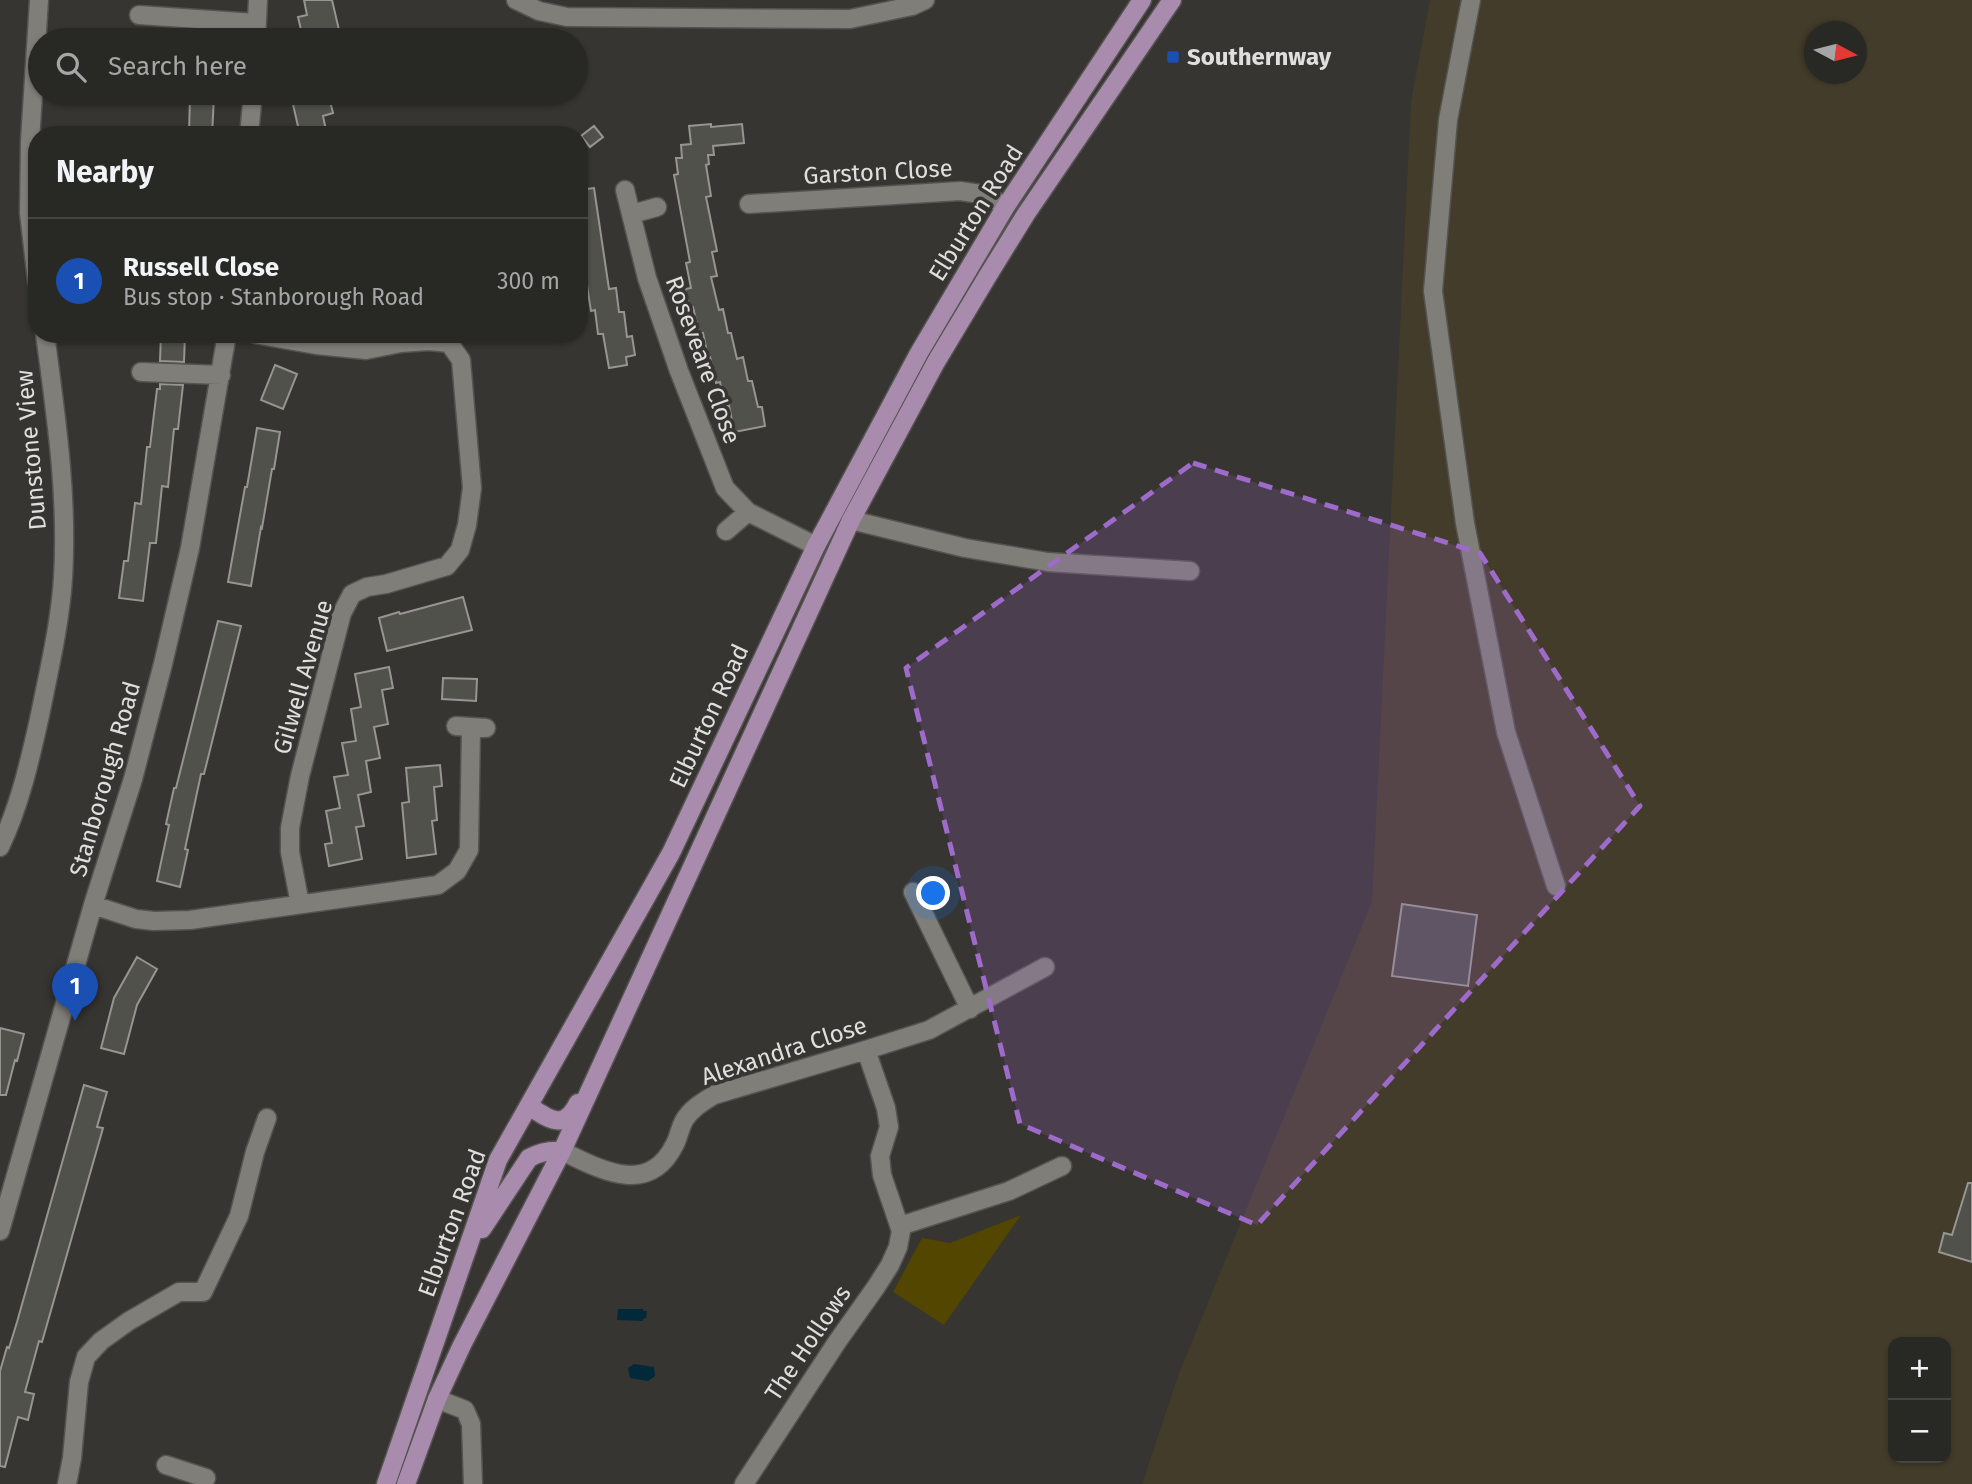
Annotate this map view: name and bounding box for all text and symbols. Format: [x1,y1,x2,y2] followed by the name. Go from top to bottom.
[1804,21,1867,84] north arrow
[28,28,588,105] search box
[1187,43,1332,71] place label: Southernway
[52,48,90,86] icon: search
[1165,49,1181,65] marker: Southernway
[108,51,247,82] text: Search here
[923,140,1029,286] street label: Elburton Road
[56,154,154,190] text: Nearby
[803,154,953,190] street label: Garston Close
[123,252,279,283] text: Russell Close
[74,267,84,295] text: 1
[497,267,560,295] text: 300 m
[660,272,746,448] street label: Roseveare Close
[123,283,424,311] text: Bus stop · Stanborough Road
[10,369,52,531] street label: Dunstone View
[268,597,338,757] street label: Gilwell Avenue
[663,640,755,792] street label: Elburton Road
[64,678,146,880] street label: Stanborough Road
[916,876,950,910] your location
[52,963,98,1021] pin: 1
[698,1011,870,1091] street label: Alexandra Close
[412,1145,492,1301] street label: Elburton Road
[759,1280,857,1406] street label: The Hollows
[1888,1337,1951,1463] map controls
[1888,1337,1951,1400] button: +
[1888,1400,1951,1463] button: −

